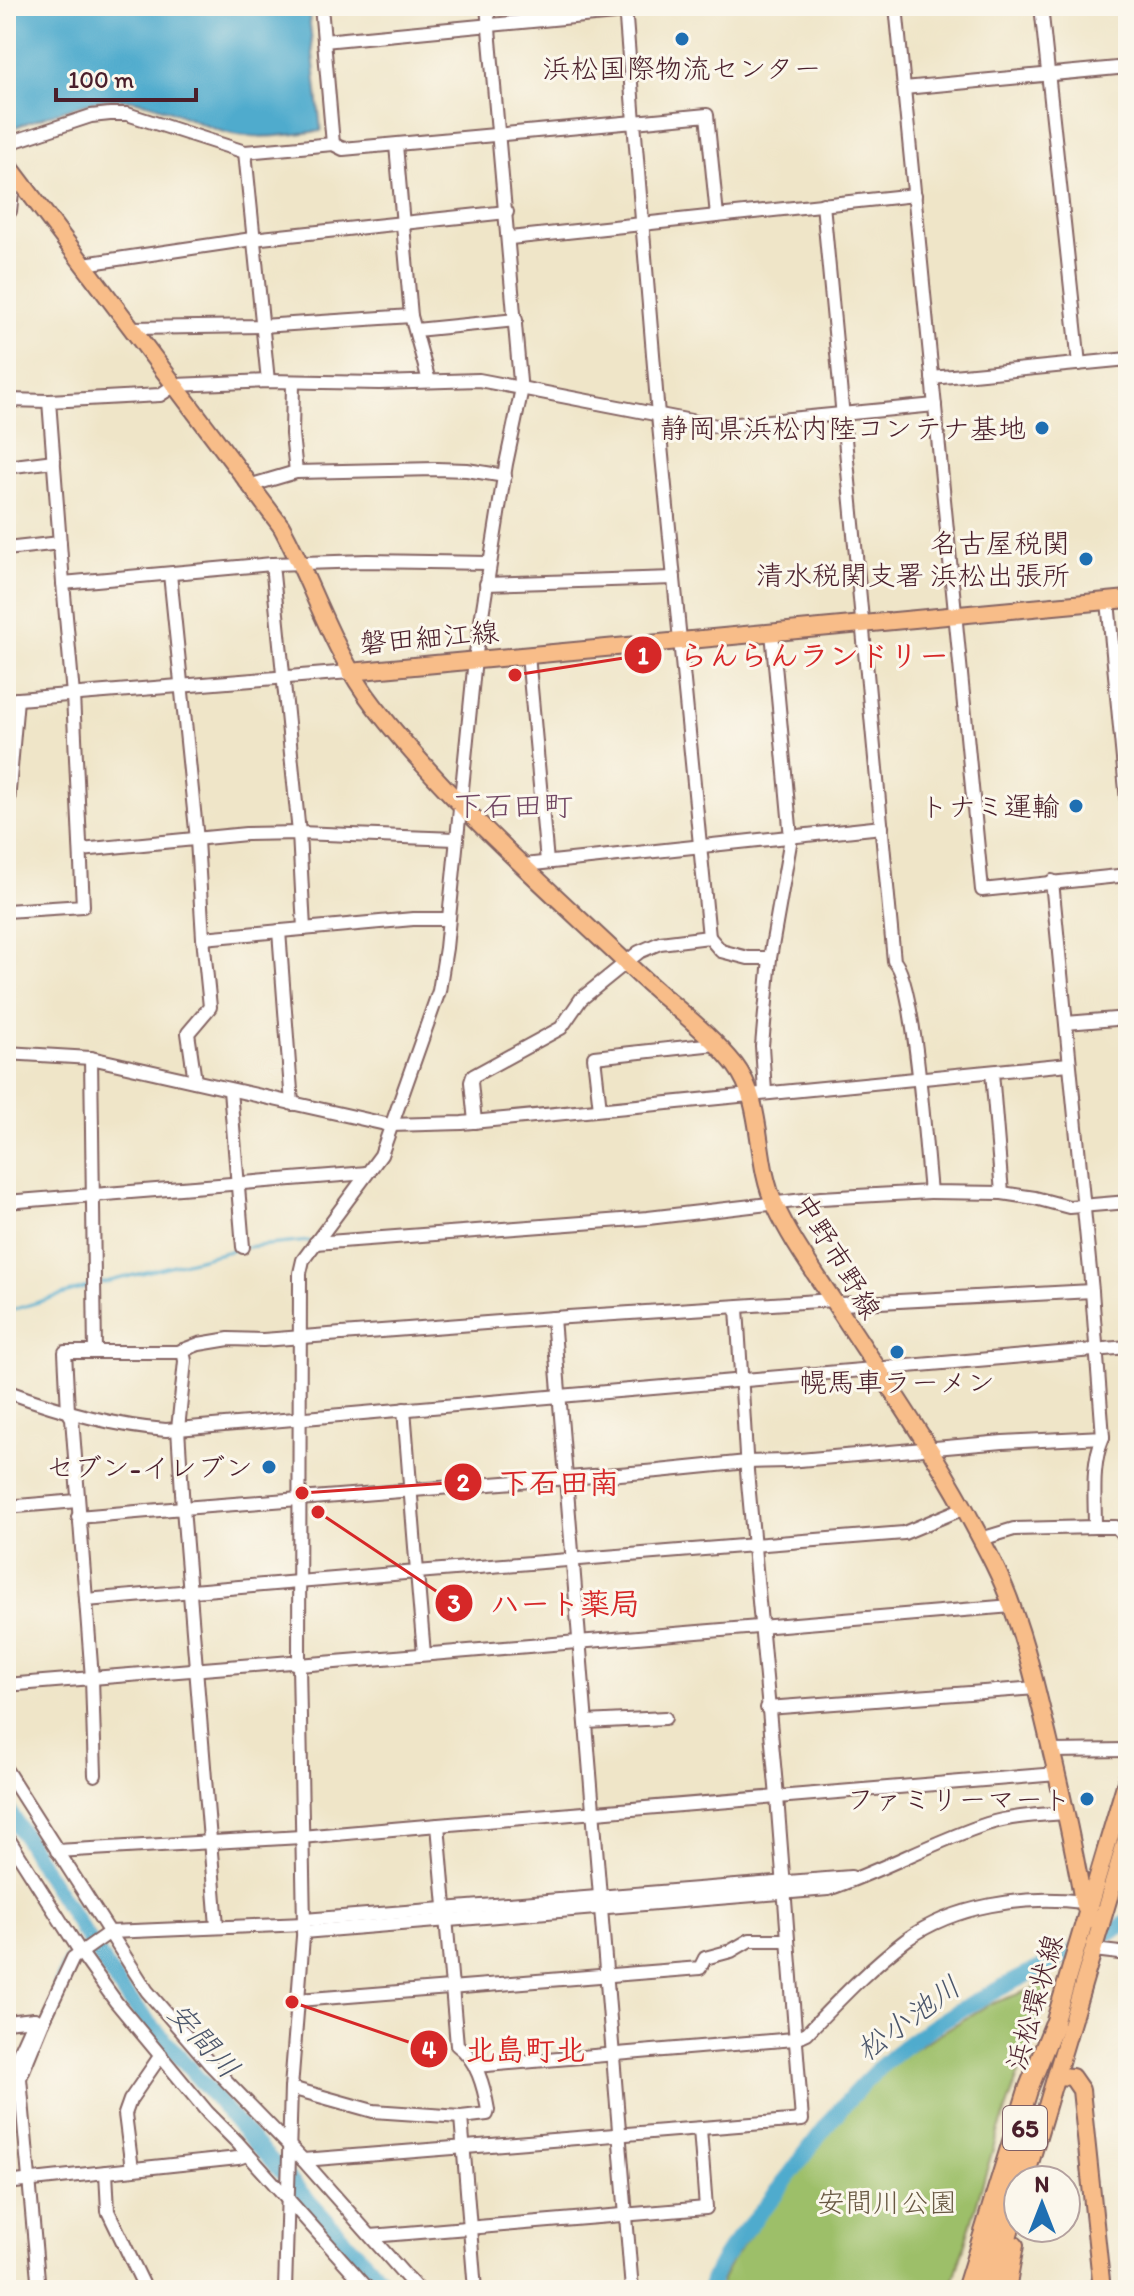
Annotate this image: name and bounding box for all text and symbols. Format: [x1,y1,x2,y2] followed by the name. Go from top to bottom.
[673,30,691,48] marker: 浜松国際物流センター
[543,51,821,85] place label: 浜松国際物流センター
[56,52,196,102] scale bar
[68,65,134,94] text: 100 m
[660,411,1026,445] place label: 静岡県浜松内陸コンテナ基地
[1033,419,1051,437] marker: 静岡県浜松内陸コンテナ基地
[756,526,1070,592] place label: 名古屋税関 清水税関支署 浜松出張所
[1077,550,1095,568] marker: 名古屋税関 清水税関支署 浜松出張所
[358,614,500,660] street label: 磐田細江線
[623,628,965,682] callout: らんらんランドリー
[679,637,949,674] text: らんらんランドリー
[637,641,649,670] text: 1
[453,787,573,824] district label: 下石田町
[920,789,1060,823] place label: トナミ運輸
[1067,797,1085,815] marker: トナミ運輸
[787,1187,889,1325] street label: 中野市野線
[888,1343,906,1361] marker: 幌馬車ラーメン
[799,1365,995,1399] place label: 幌馬車ラーメン
[46,1450,253,1484] place label: セブン-イレブン
[443,1455,635,1509] callout: 下石田南
[260,1458,278,1476] marker: セブン-イレブン
[499,1464,619,1501] text: 下石田南
[457,1468,470,1497] text: 2
[434,1576,656,1630] callout: ハート薬局
[490,1585,640,1622] text: ハート薬局
[447,1589,461,1618] text: 3
[846,1782,1071,1816] place label: ファミリーマート
[1078,1790,1096,1808] marker: ファミリーマート
[998,1930,1070,2074] street label: 浜松環状線
[849,1968,967,2068] water label: 松小池川
[160,1994,248,2086] water label: 安間川
[409,2022,601,2076] callout: 北島町北
[465,2031,585,2068] text: 北島町北
[422,2035,437,2064] text: 4
[1003,2106,1047,2150] road number: 65
[1002,2164,1082,2244] north arrow
[1035,2171,1049,2198] text: N
[817,2185,957,2219] park label: 安間川公園

